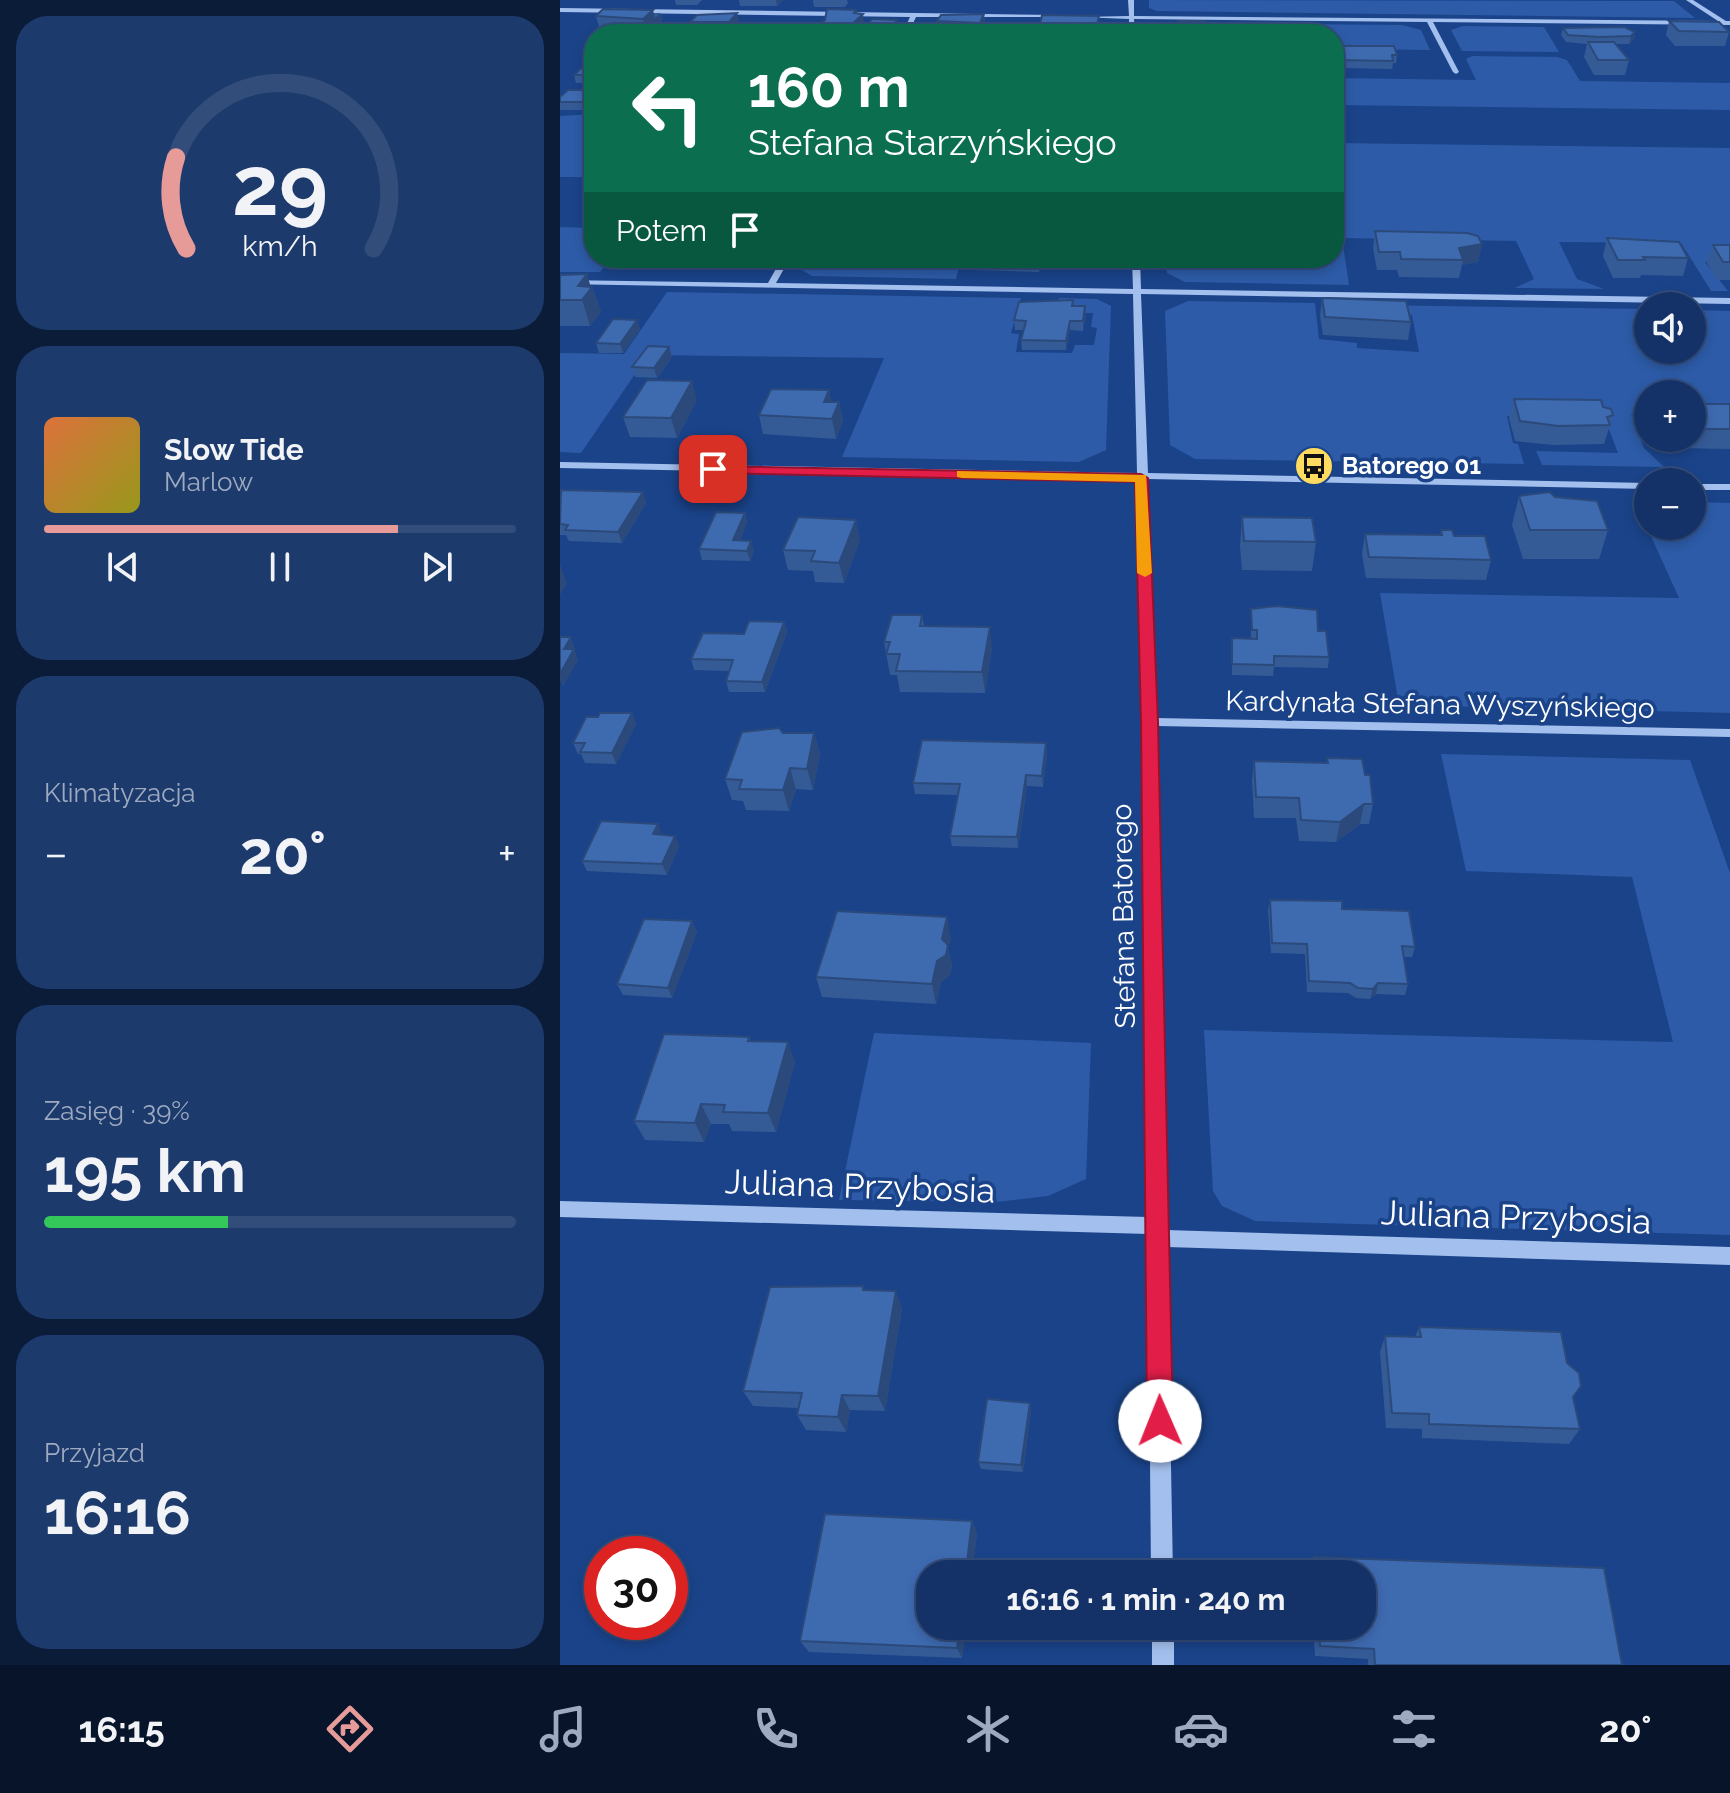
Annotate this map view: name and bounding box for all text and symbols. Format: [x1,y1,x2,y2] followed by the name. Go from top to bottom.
[748,54,910,120] text: 160 m
[616,56,720,160] icon: left
[748,121,1117,163] text: Stefana Starzyńskiego
[232,136,328,233] text: 29
[723,208,767,252] icon: arrive
[616,213,707,248] text: Potem
[242,229,318,263] text: km/h
[1634,292,1706,540] map controls
[1634,292,1706,364] button: sound
[1634,380,1706,452] button: +
[164,432,304,467] text: Slow Tide
[679,435,747,503] pin
[1293,445,1335,487] bus stop icon: Batorego 01
[691,447,735,491] icon: arrive
[1342,451,1481,480] place label: Batorego 01
[164,467,253,497] text: Marlow
[1634,468,1706,540] button: −
[101,545,145,589] icon: previous
[258,545,302,589] icon: pause
[415,545,459,589] icon: next
[1225,684,1655,725] street label: Kardynała Stefana Wyszyńskiego
[44,778,195,808] text: Klimatyzacja
[1105,803,1142,1029] street label: Stefana Batorego
[239,818,326,888] text: 20°
[44,828,68,879] text: −
[498,828,516,879] text: +
[44,1096,190,1126] text: Zasięg · 39%
[44,1136,246,1206] text: 195 km
[724,1161,996,1211] street label: Juliana Przybosia
[1380,1192,1652,1242] street label: Juliana Przybosia
[1118,1379,1202,1463] position arrow
[44,1438,145,1468] text: Przyjazd
[44,1478,191,1548] text: 16:16
[584,1536,688,1640] speed limit sign: 30
[1006,1582,1286,1617] text: 16:16 · 1 min · 240 m
[322,1701,378,1757] icon: directions
[535,1701,591,1757] icon: music
[748,1701,804,1757] icon: phone
[960,1701,1016,1757] icon: climate
[1173,1701,1229,1757] icon: car
[1386,1701,1442,1757] icon: filters
[78,1708,165,1750] text: 16:15
[1599,1708,1651,1750] text: 20°

